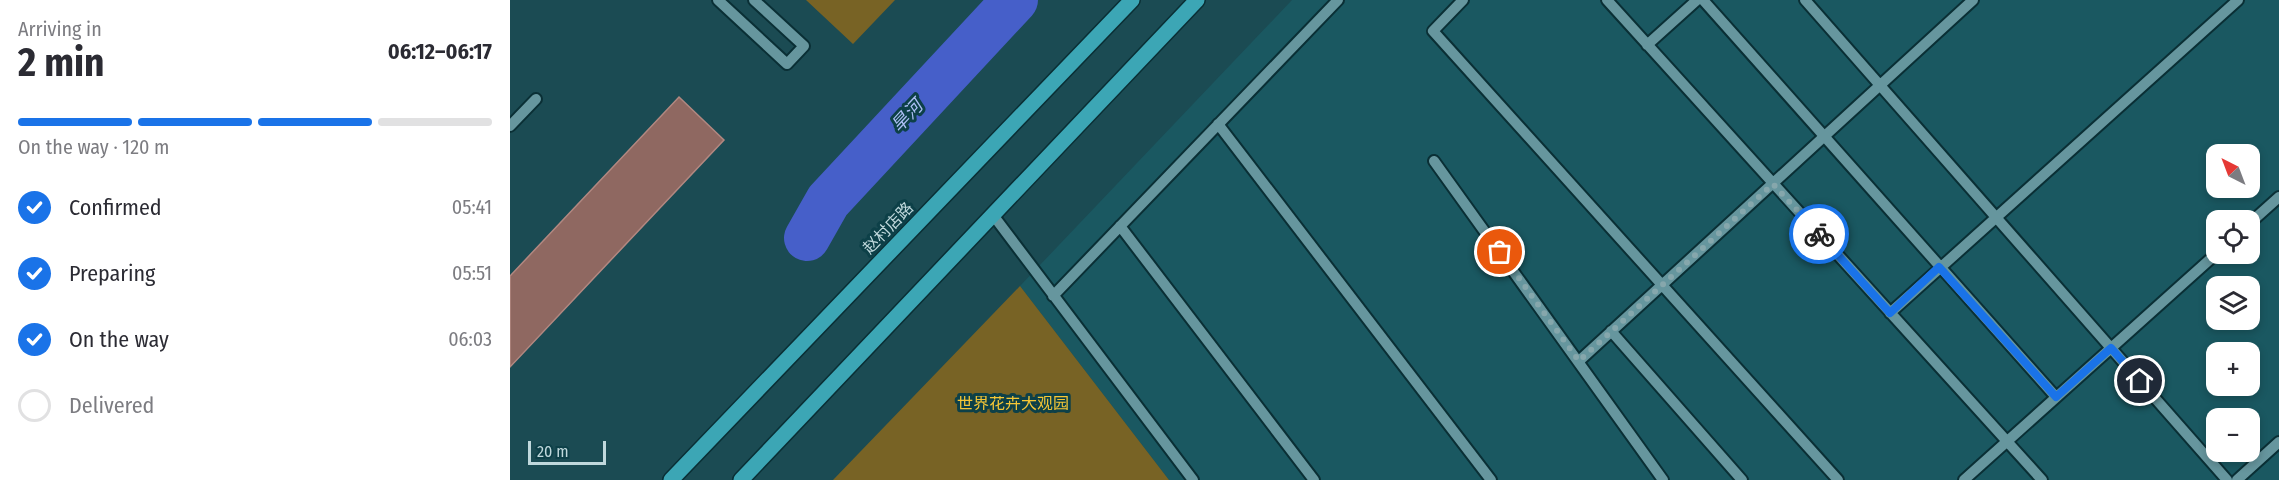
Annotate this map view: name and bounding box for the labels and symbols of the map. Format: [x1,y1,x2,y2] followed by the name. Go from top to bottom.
[887,93,929,137] water label: 旱河
[2206,144,2260,198] north arrow
[859,198,917,258] street label: 赵村店路
[1789,204,1849,264] courier
[1474,226,1525,277] pin
[2114,355,2165,406] pin
[957,394,1069,413] park label: 世界花卉大观园
[528,438,606,466] scale bar

